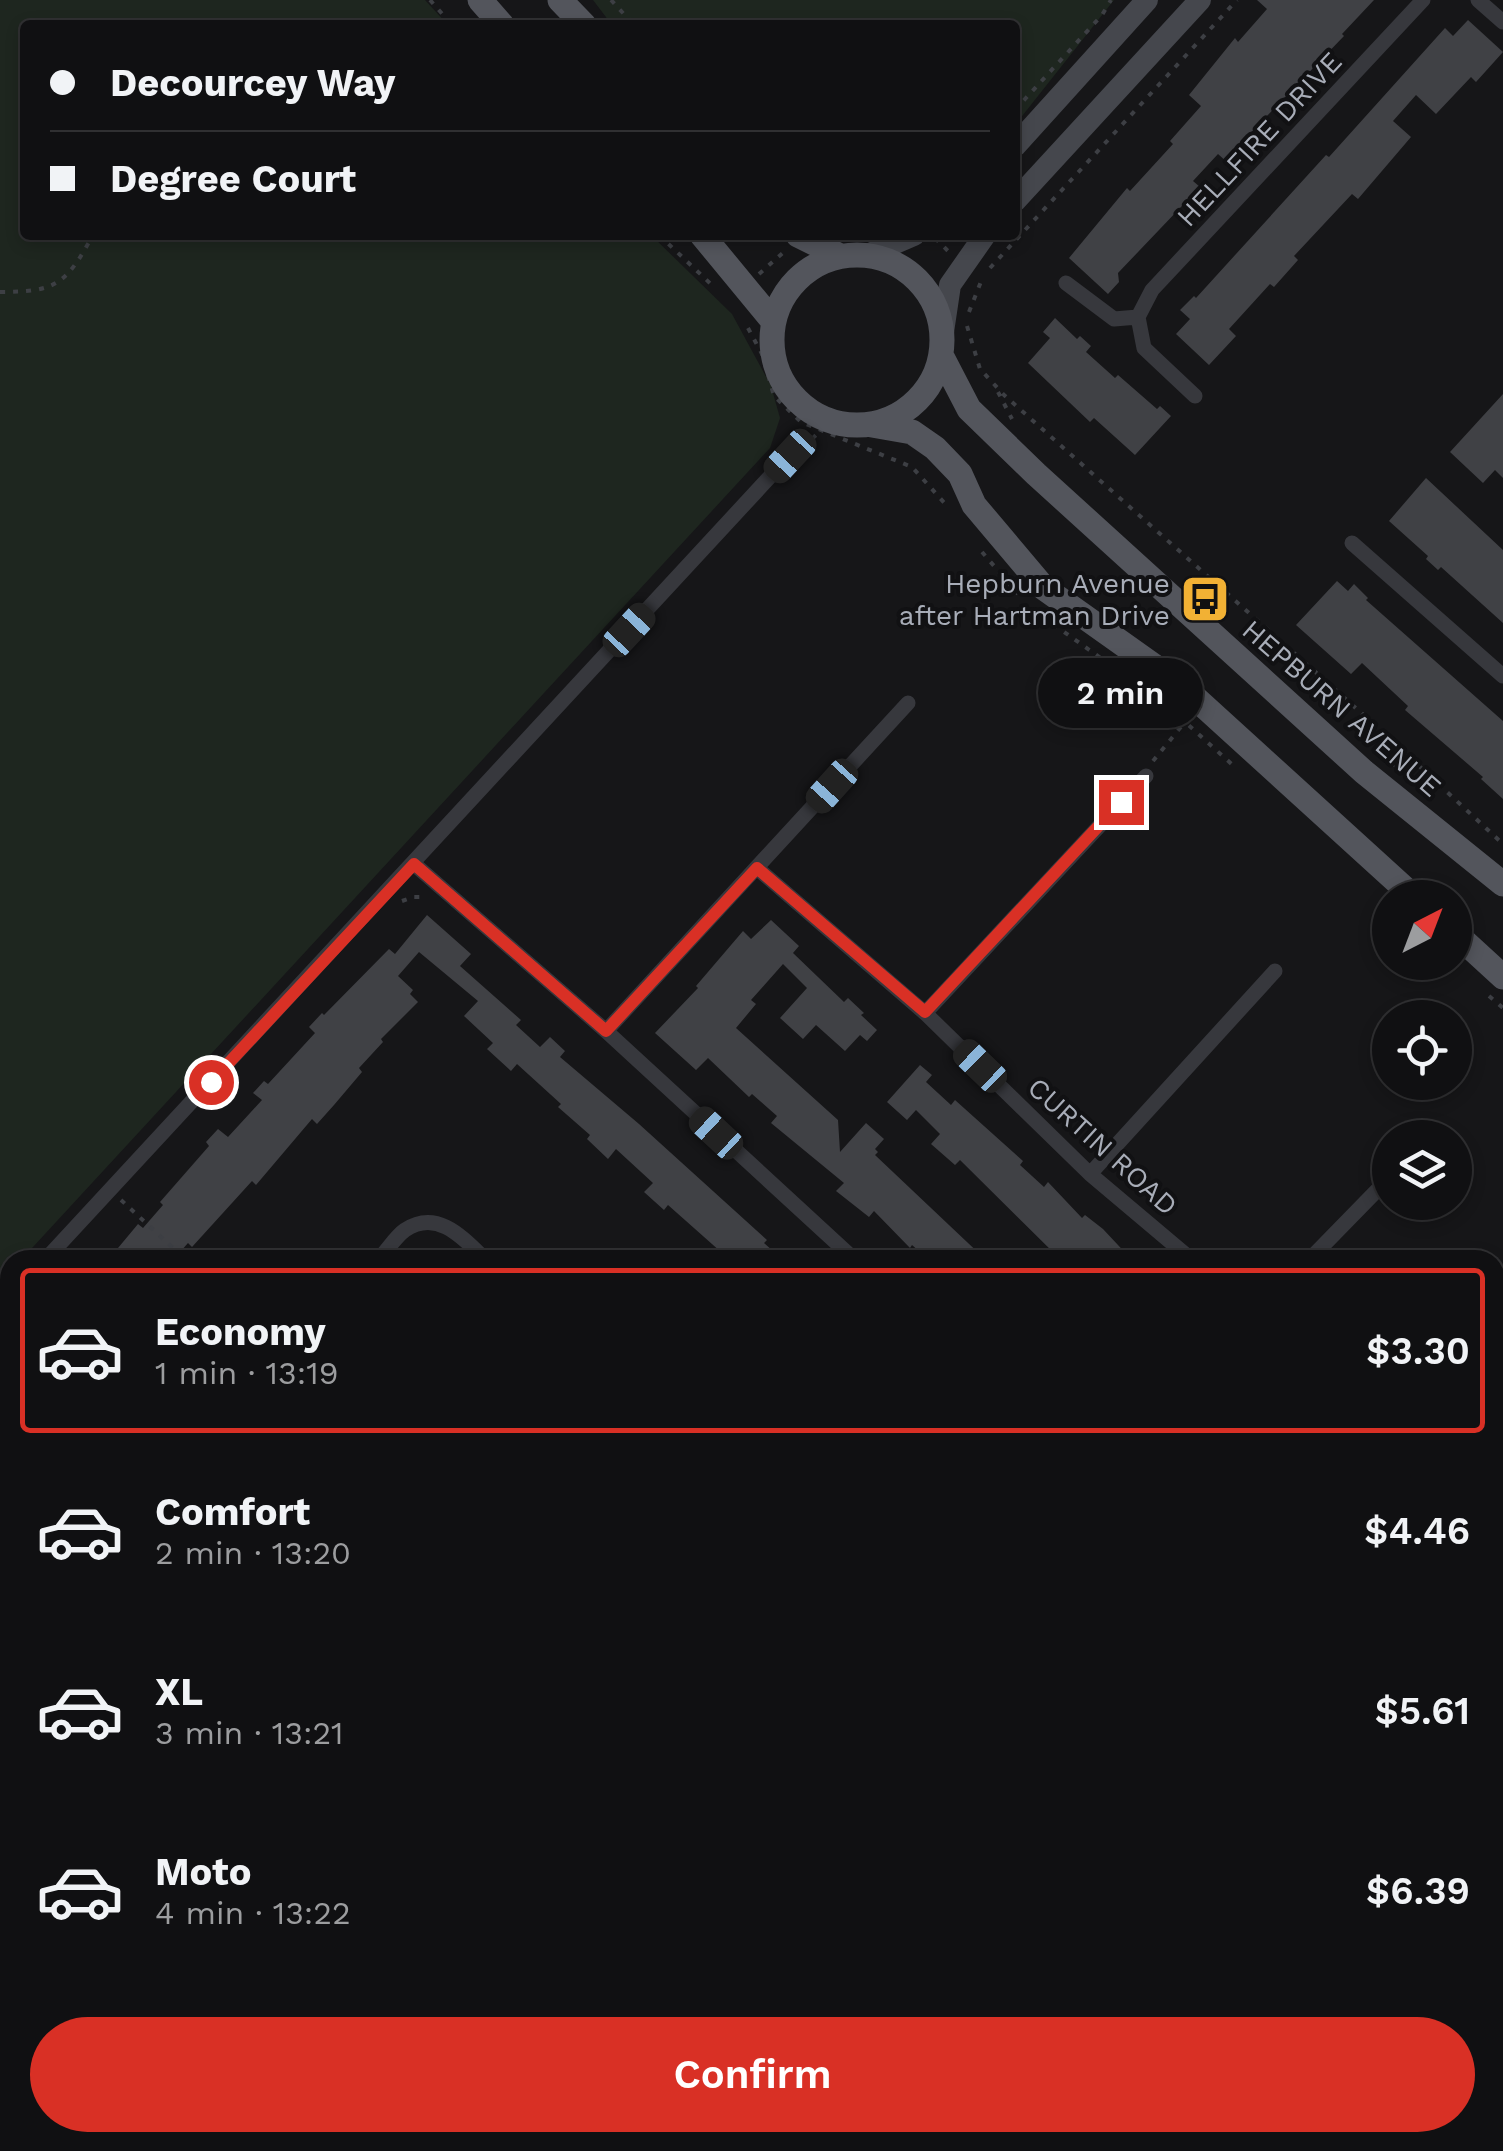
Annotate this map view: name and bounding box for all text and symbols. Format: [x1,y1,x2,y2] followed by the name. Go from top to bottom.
[1170,45,1349,233] street label: HELLFIRE DRIVE
[110,61,395,105] text: Decourcey Way
[110,157,356,201] text: Degree Court
[759,424,821,488] car
[899,567,1170,632] place label: Hepburn Avenue after Hartman Drive
[1179,573,1231,625] bus stop icon: Hepburn Avenue after Hartman Drive
[598,598,660,662] car
[1236,613,1448,804] street label: HEPBURN AVENUE
[1038,657,1204,727] callout: 2 min
[1077,674,1164,712] text: 2 min
[801,754,863,818] car
[1099,780,1144,825] route end
[1372,880,1472,980] north arrow
[1372,880,1472,1220] map controls
[1372,1000,1472,1100] button: locate
[948,1034,1012,1098] car
[189,1060,234,1105] route start
[1021,1071,1184,1222] street label: CURTIN ROAD
[684,1102,748,1164] car
[1372,1120,1472,1220] button: layers
[35,1306,125,1396] icon: car
[155,1310,326,1354] text: Economy
[1366,1329,1470,1373] text: $3.30
[155,1354,338,1392] text: 1 min · 13:19
[35,1486,125,1576] icon: car
[155,1490,310,1534] text: Comfort
[1364,1509,1470,1553] text: $4.46
[155,1534,351,1572] text: 2 min · 13:20
[35,1666,125,1756] icon: car
[155,1670,203,1714] text: XL
[1375,1689,1470,1733] text: $5.61
[155,1714,344,1752] text: 3 min · 13:21
[35,1846,125,1936] icon: car
[155,1850,251,1894] text: Moto
[1366,1869,1470,1913] text: $6.39
[155,1894,351,1932] text: 4 min · 13:22
[30,2017,1475,2132] button: Confirm

